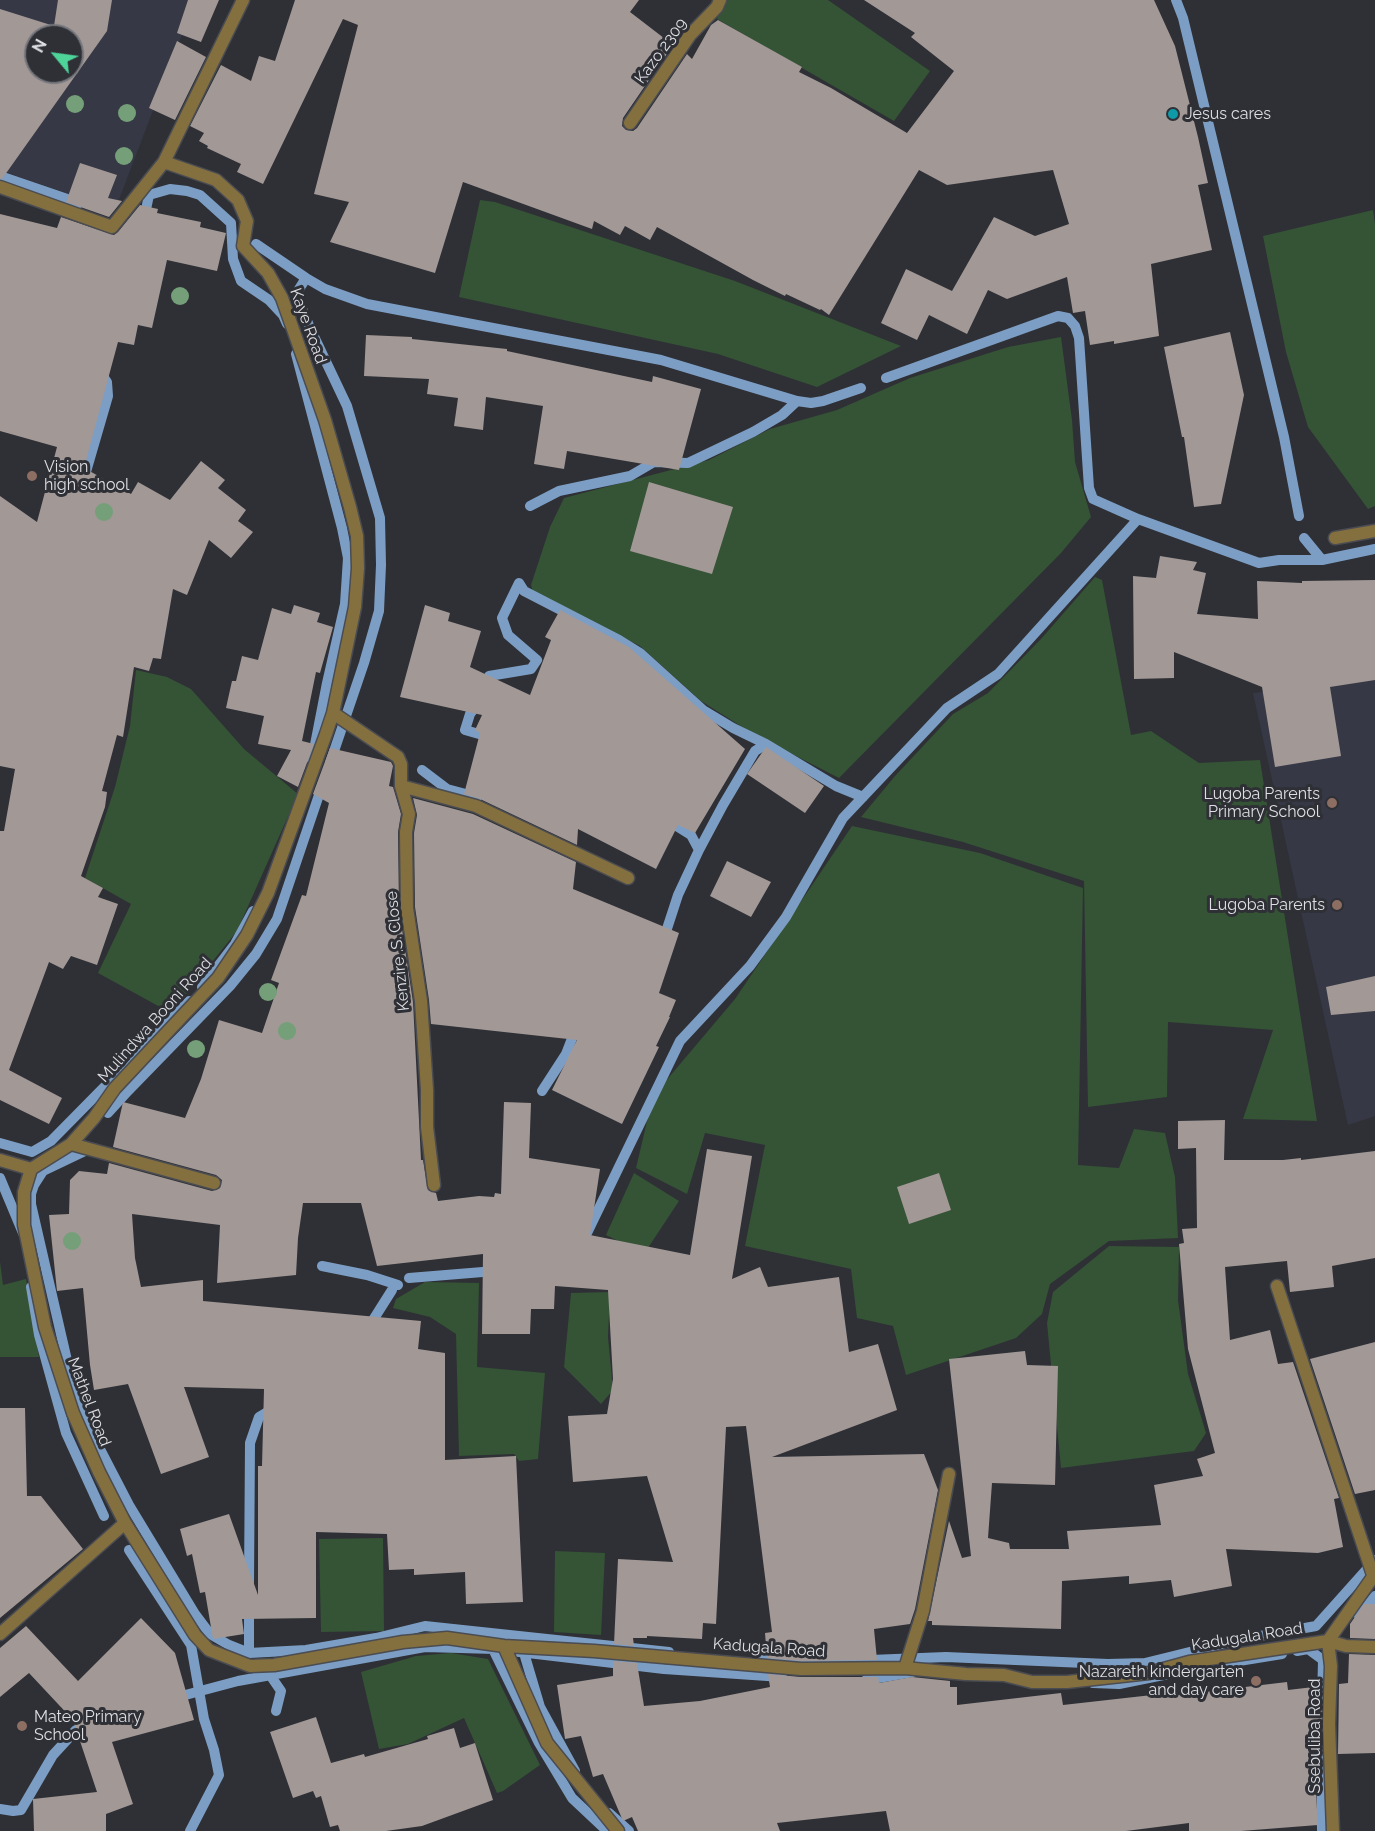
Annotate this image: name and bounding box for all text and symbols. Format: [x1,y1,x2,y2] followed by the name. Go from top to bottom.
[631,14,691,88] street label: Kazo 2309
[24,24,84,84] north arrow
[28,36,51,56] text: N
[1185,104,1271,124] place label: Jesus cares
[1166,107,1180,121] marker: Jesus cares
[285,286,331,366] street label: Kaye Road
[44,457,129,495] place label: Vision high school
[25,469,39,483] marker: Vision high school
[1203,784,1320,822] place label: Lugoba Parents Primary School
[1325,796,1339,810] marker: Lugoba Parents Primary School
[382,890,414,1012] street label: Kenzire .S. Close
[1208,895,1325,915] place label: Lugoba Parents
[1330,898,1344,912] marker: Lugoba Parents
[94,954,216,1086] street label: Mulindwa Booni Road
[63,1355,115,1449] street label: Mathel Road
[1190,1619,1304,1655] street label: Kadugala Road
[712,1634,826,1662] street label: Kadugala Road
[1079,1662,1244,1700] place label: Nazareth kindergarten and day care
[1249,1674,1263,1688] marker: Nazareth kindergarten and day care
[1305,1678,1325,1794] street label: Ssebuliba Road
[34,1707,142,1745] place label: Mateo Primary School
[15,1719,29,1733] marker: Mateo Primary School

